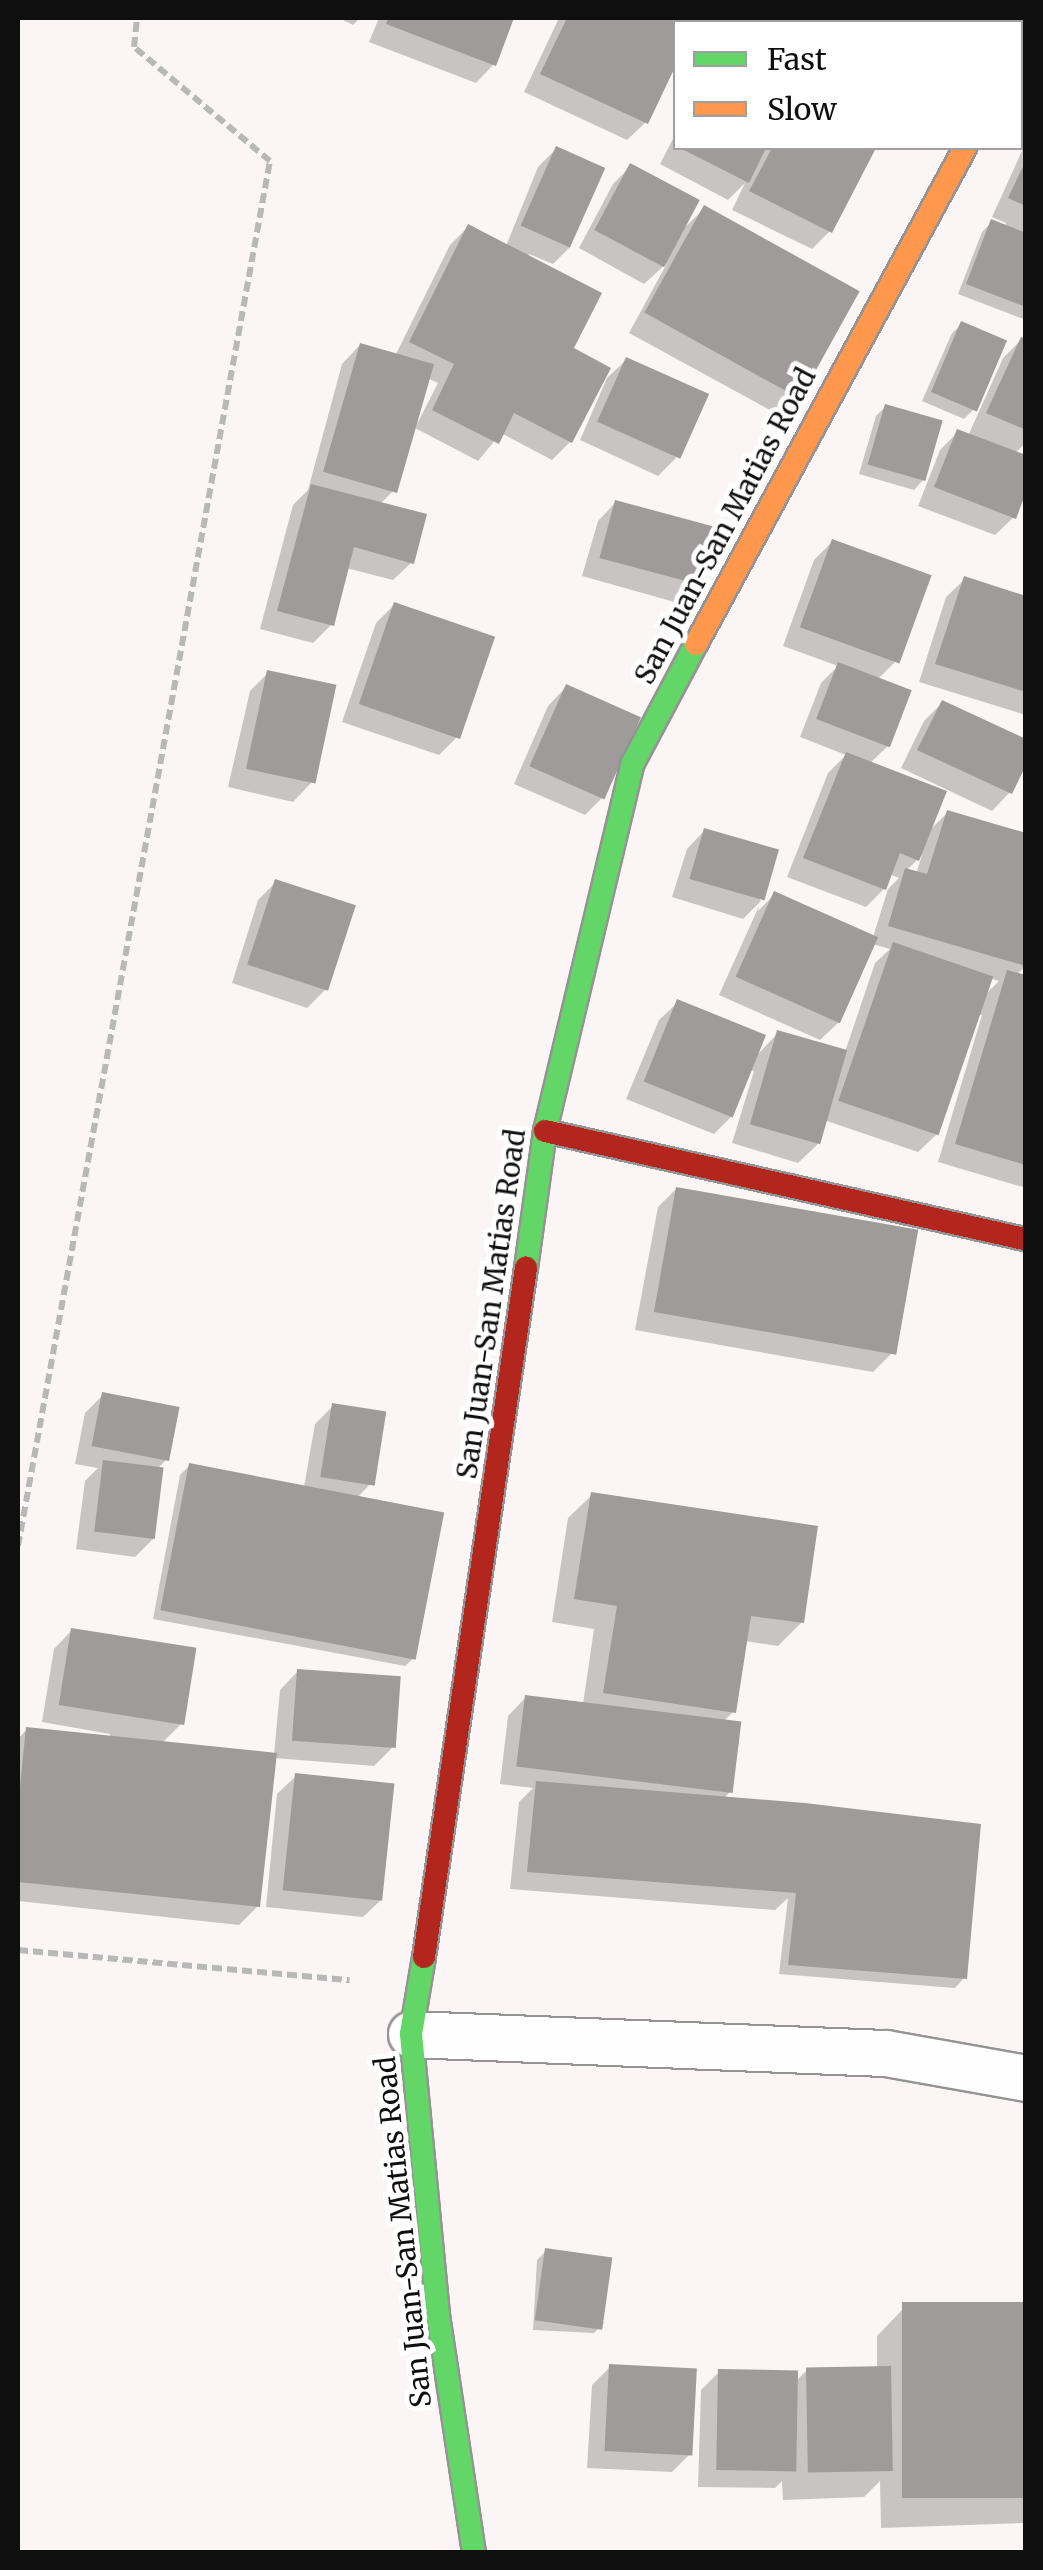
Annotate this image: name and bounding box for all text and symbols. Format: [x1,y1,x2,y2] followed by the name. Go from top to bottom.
[673,20,1023,150] legend
[767,40,827,78] text: Fast
[767,90,837,128] text: Slow
[627,362,823,690] street label: San Juan-San Matias Road
[450,1127,532,1481] street label: San Juan-San Matias Road
[368,2055,438,2409] street label: San Juan-San Matias Road

